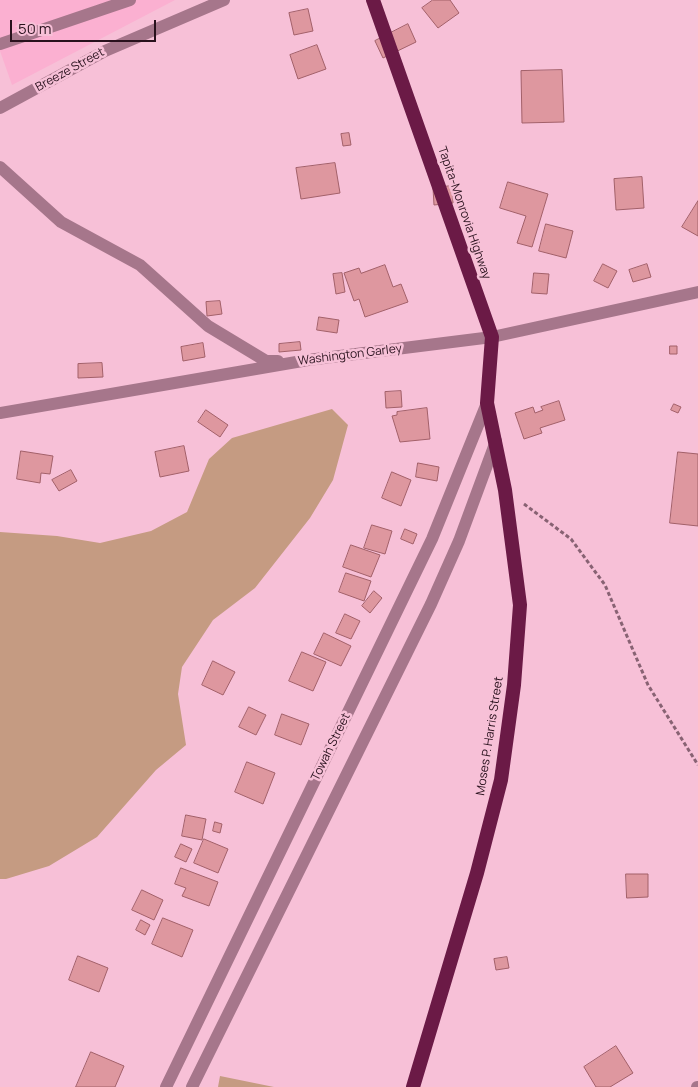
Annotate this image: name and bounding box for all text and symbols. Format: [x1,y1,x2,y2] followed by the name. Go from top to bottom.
[12,10,159,42] scale bar
[18,18,52,39] text: 50 m
[33,45,107,95] street label: Breeze Street
[434,145,494,281] street label: Tapita-Monrovia Highway
[297,341,403,369] street label: Washington Garley
[473,676,507,796] street label: Moses P. Harris Street
[308,711,354,783] street label: Towah Street

